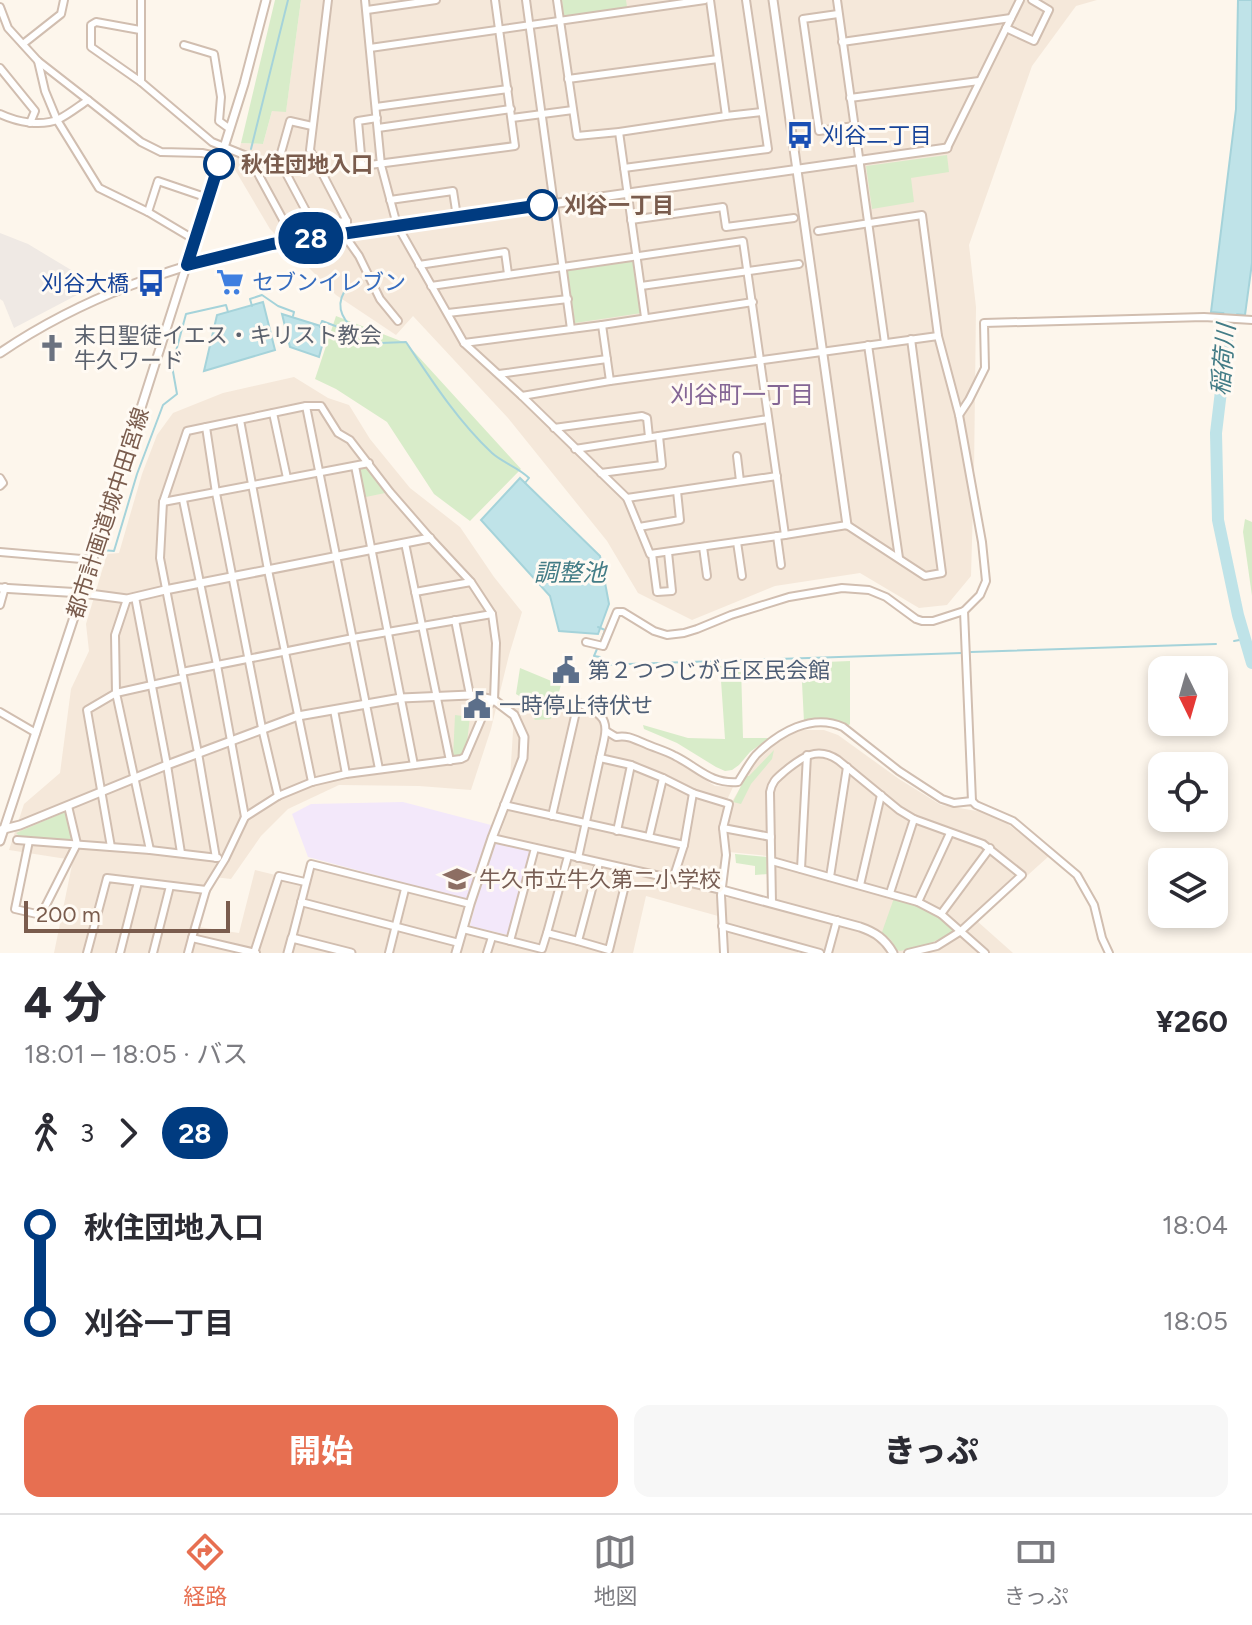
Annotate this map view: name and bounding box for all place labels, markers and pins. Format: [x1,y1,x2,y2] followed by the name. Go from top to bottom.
[785,120,815,150] bus stop icon: 刈谷二丁目
[822,122,932,149] place label: 刈谷二丁目
[204,149,234,179] marker: 秋住団地入口
[241,151,373,178] place label: 秋住団地入口
[527,190,557,220] marker: 刈谷一丁目
[564,192,674,219] place label: 刈谷一丁目
[215,267,245,297] supermarket icon: セブンイレブン
[136,268,166,298] bus stop icon: 刈谷大橋
[252,269,406,296] place label: セブンイレブン
[41,270,129,297] place label: 刈谷大橋
[74,322,382,374] place label: 末日聖徒イエス・キリスト教会 牛久ワード
[37,333,67,363] church icon: 末日聖徒イエス・キリスト教会 牛久ワード
[551,655,581,685] public building icon: 第２つつじが丘区民会館
[588,657,830,684] place label: 第２つつじが丘区民会館
[462,690,492,720] public building icon: 一時停止待伏せ
[499,692,653,719] place label: 一時停止待伏せ
[442,864,472,894] school or university icon: 牛久市立牛久第二小学校
[479,866,721,893] place label: 牛久市立牛久第二小学校

